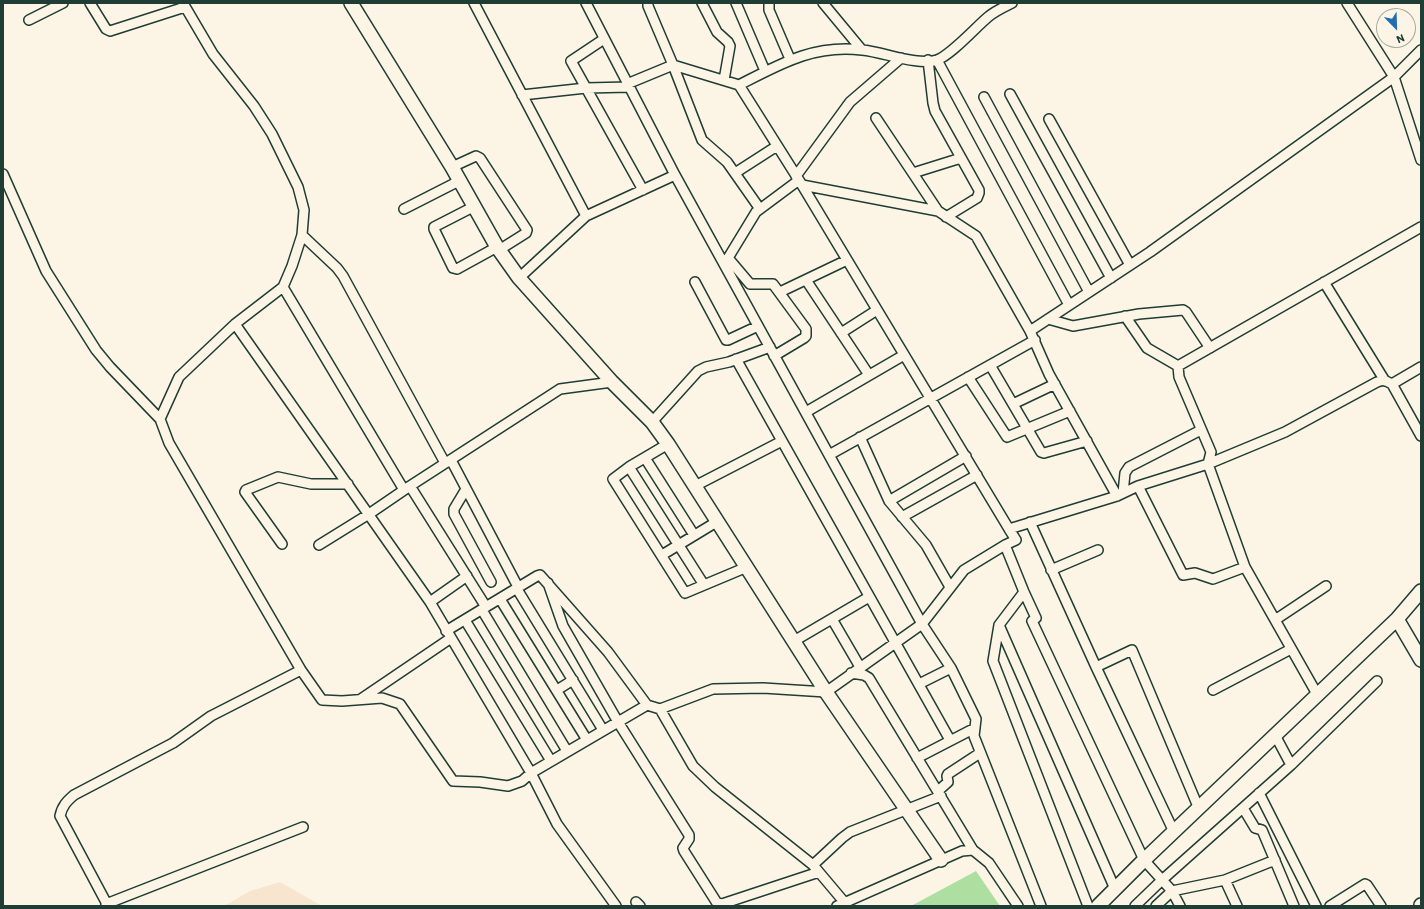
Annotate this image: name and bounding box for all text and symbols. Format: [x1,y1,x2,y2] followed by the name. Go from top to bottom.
[1376,8,1416,48] north arrow
[1395,31,1406,46] text: N

